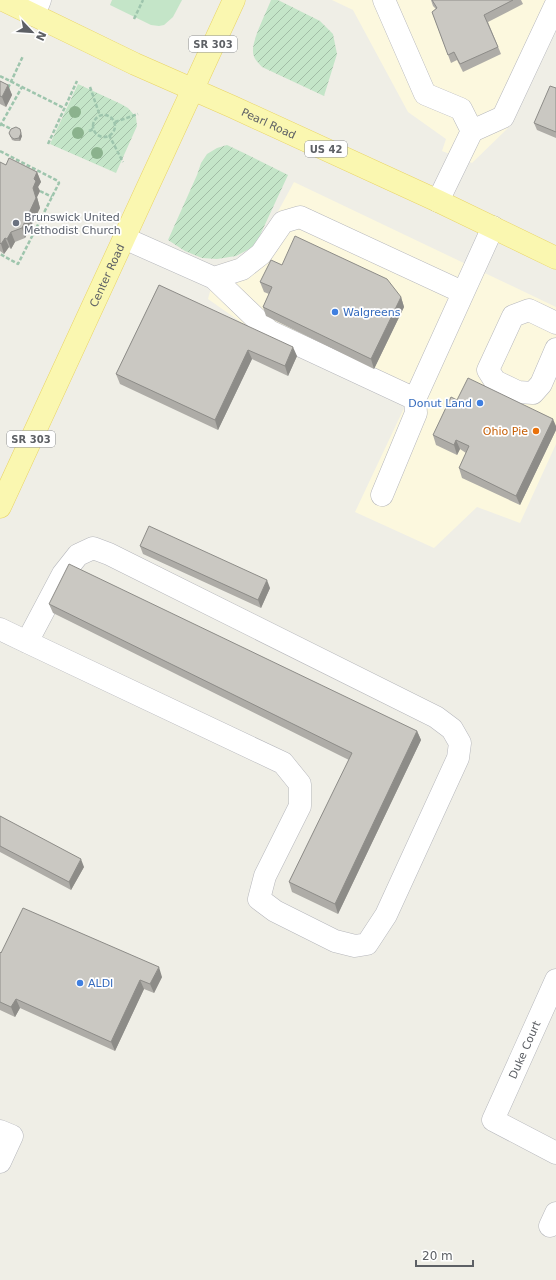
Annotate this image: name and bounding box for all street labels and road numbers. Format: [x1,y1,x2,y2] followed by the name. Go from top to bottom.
[189,36,237,52] road number: SR 303
[239,105,298,141] street label: Pearl Road
[305,141,347,157] road number: US 42
[87,242,127,309] street label: Center Road
[7,431,55,447] road number: SR 303
[506,1018,544,1081] street label: Duke Court

